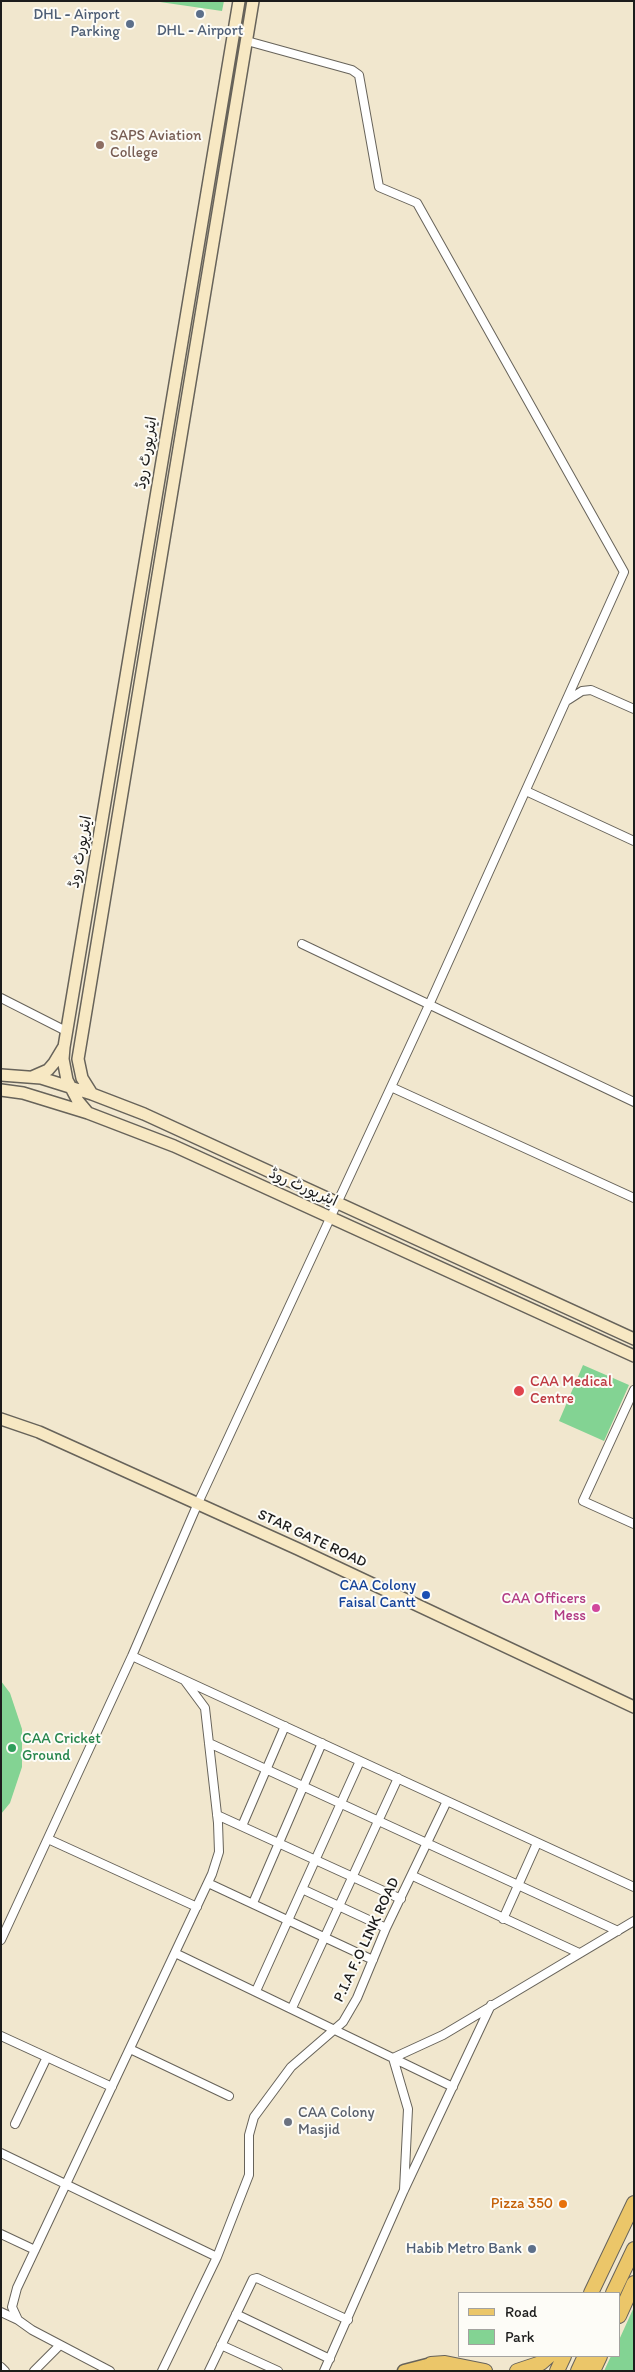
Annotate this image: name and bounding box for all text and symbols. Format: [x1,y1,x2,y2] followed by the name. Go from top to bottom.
[33,6,120,41] place label: DHL - Airport Parking
[194,8,206,20] marker: DHL - Airport
[124,18,136,30] marker: DHL - Airport Parking
[157,22,243,40] place label: DHL - Airport
[110,127,202,162] place label: SAPS Aviation College
[94,139,106,151] marker: SAPS Aviation College
[132,415,162,491] street label: ایئرپورٹ روڈ
[66,814,96,890] street label: ایئرپورٹ روڈ
[266,1165,340,1211] street label: ایئرپورٹ روڈ
[530,1373,612,1408] place label: CAA Medical Centre
[512,1384,526,1398] marker: CAA Medical Centre
[255,1506,369,1572] street label: STAR GATE ROAD
[338,1577,416,1612] place label: CAA Colony Faisal Cantt
[420,1589,432,1601] marker: CAA Colony Faisal Cantt
[502,1590,586,1625] place label: CAA Officers Mess
[590,1602,602,1614] marker: CAA Officers Mess
[22,1730,101,1765] place label: CAA Cricket Ground
[6,1742,18,1754] marker: CAA Cricket Ground
[330,1875,404,2005] street label: P.I.A F.O LINK ROAD
[298,2104,374,2139] place label: CAA Colony Masjid
[282,2116,294,2128] marker: CAA Colony Masjid
[491,2195,553,2213] place label: Pizza 350
[557,2198,569,2210] marker: Pizza 350
[406,2240,522,2258] place label: Habib Metro Bank
[526,2243,538,2255] marker: Habib Metro Bank
[458,2292,620,2357] legend
[505,2303,537,2321] text: Road
[505,2328,535,2346] text: Park

